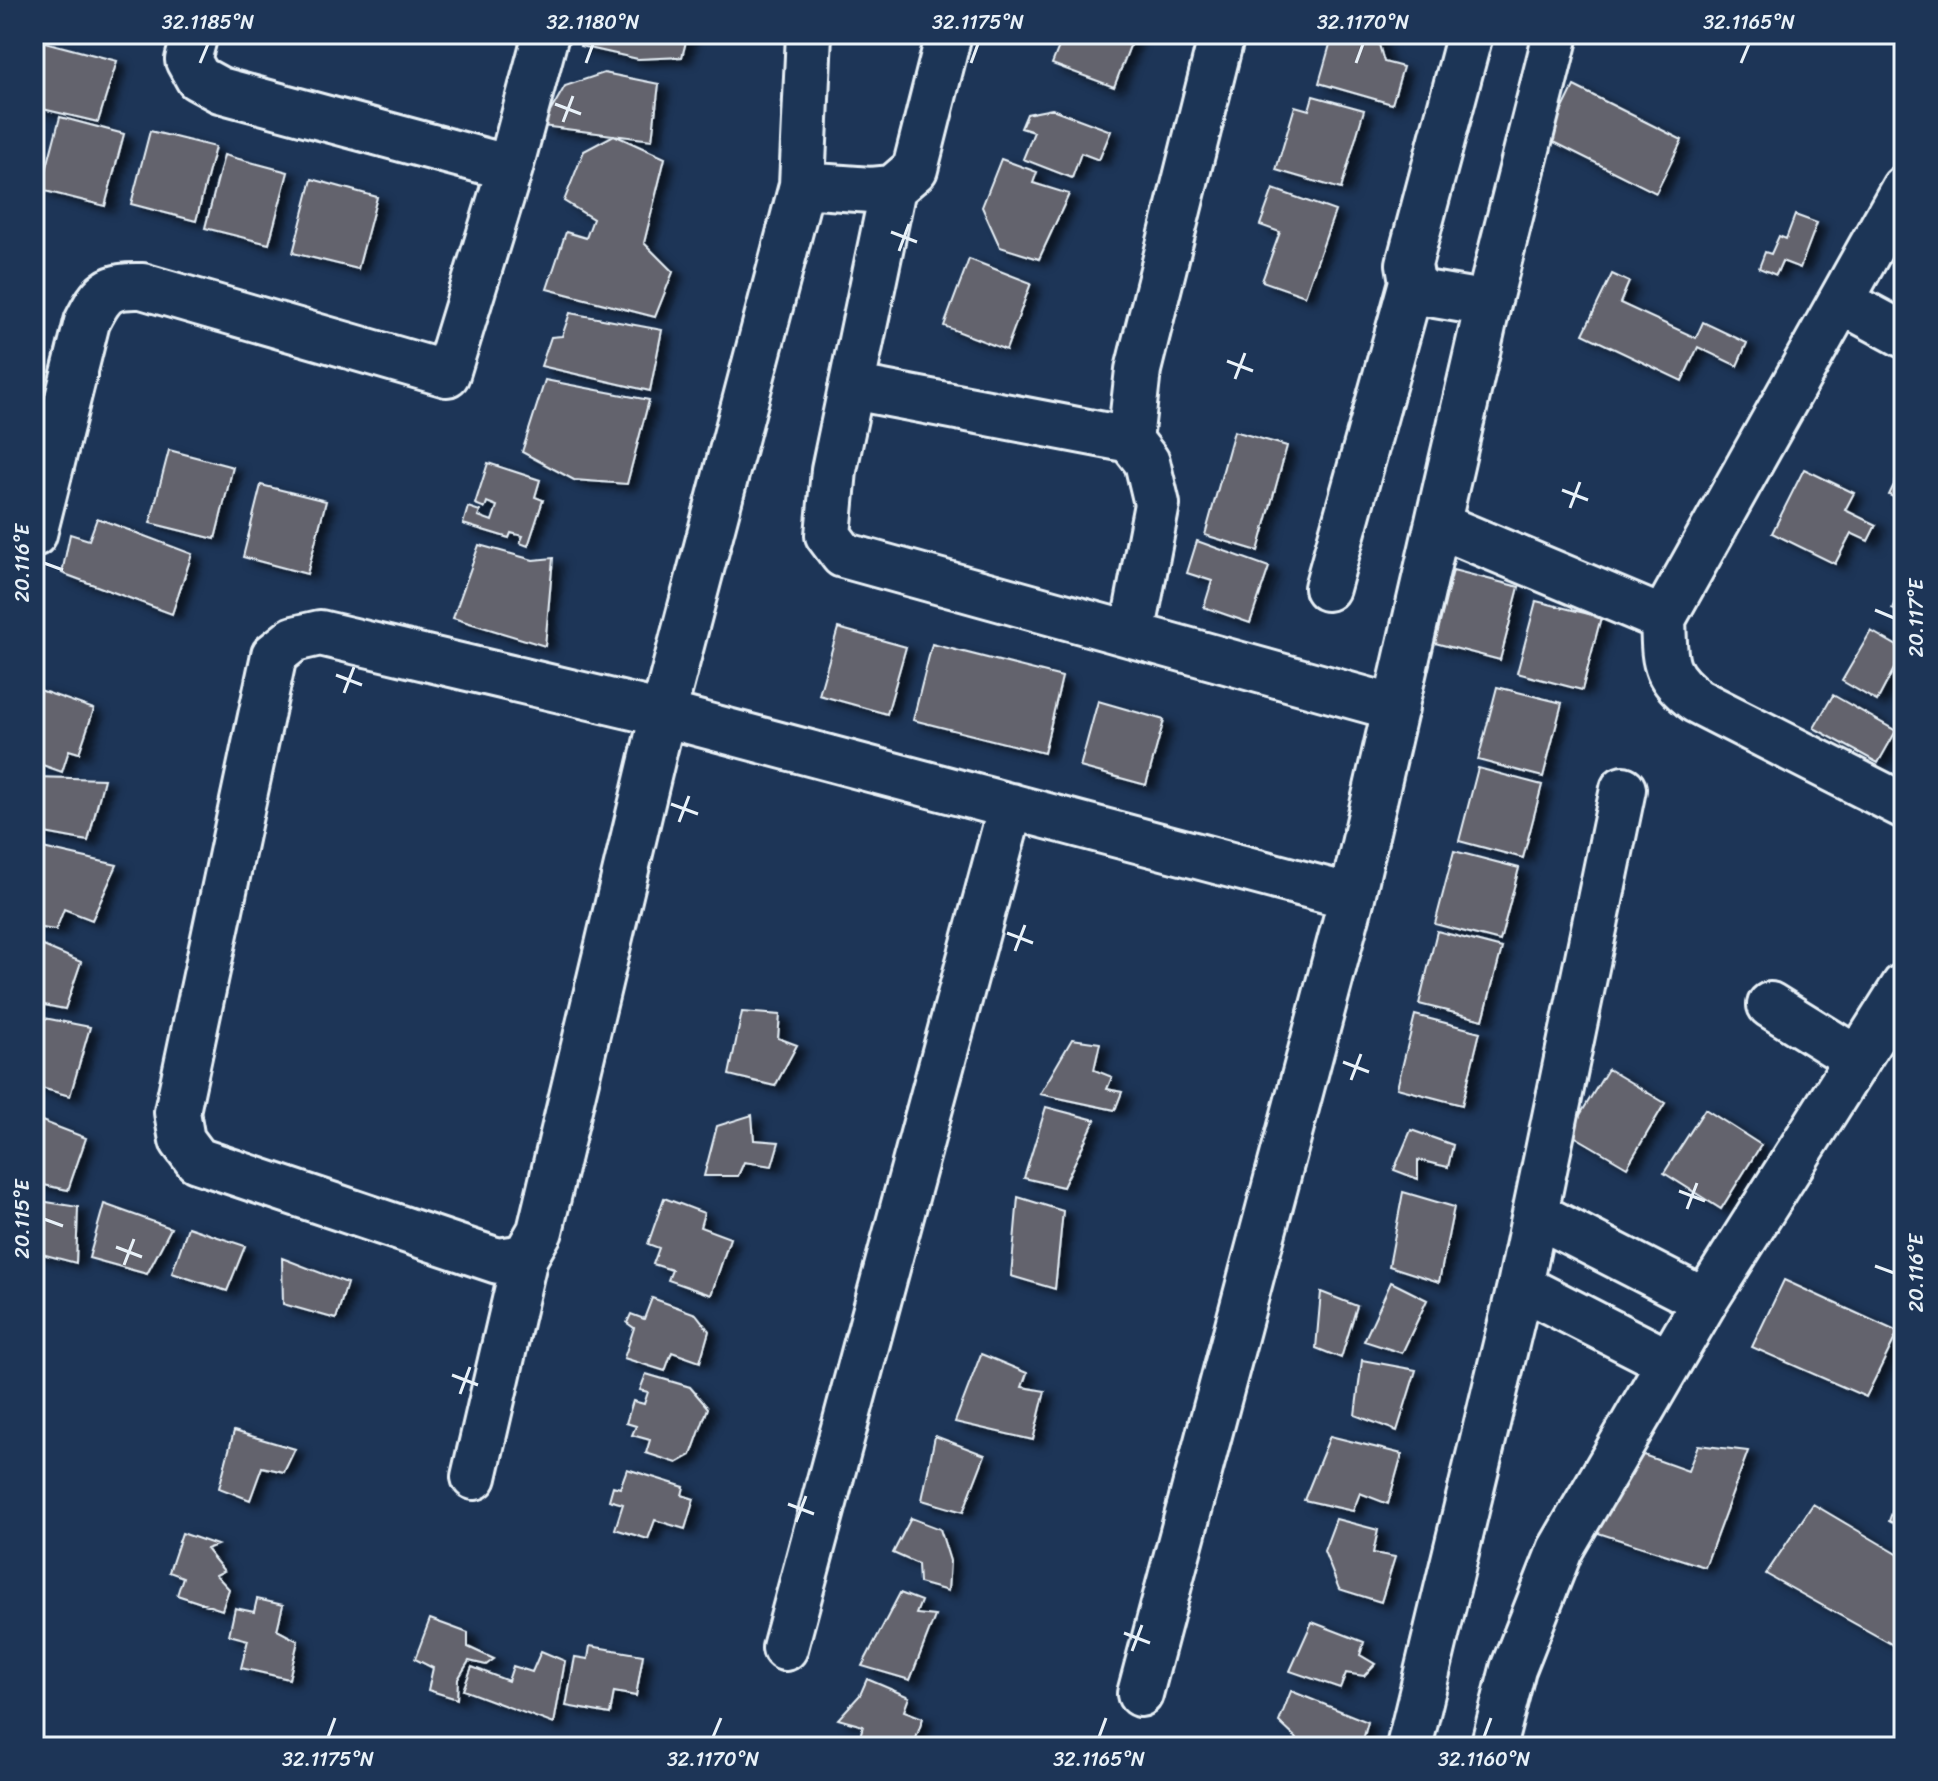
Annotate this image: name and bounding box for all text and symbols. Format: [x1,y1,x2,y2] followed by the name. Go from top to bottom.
[162,5,254,40] text: 32.1185°N
[547,5,640,40] text: 32.1180°N
[932,5,1024,40] text: 32.1175°N
[1317,5,1409,40] text: 32.1170°N
[1703,5,1795,40] text: 32.1165°N
[5,522,40,602] text: 20.116°E
[1899,577,1934,657] text: 20.117°E
[5,1177,40,1259] text: 20.115°E
[1899,1232,1934,1312] text: 20.116°E
[282,1742,374,1777] text: 32.1175°N
[667,1742,759,1777] text: 32.1170°N
[1053,1742,1145,1777] text: 32.1165°N
[1438,1742,1530,1777] text: 32.1160°N

